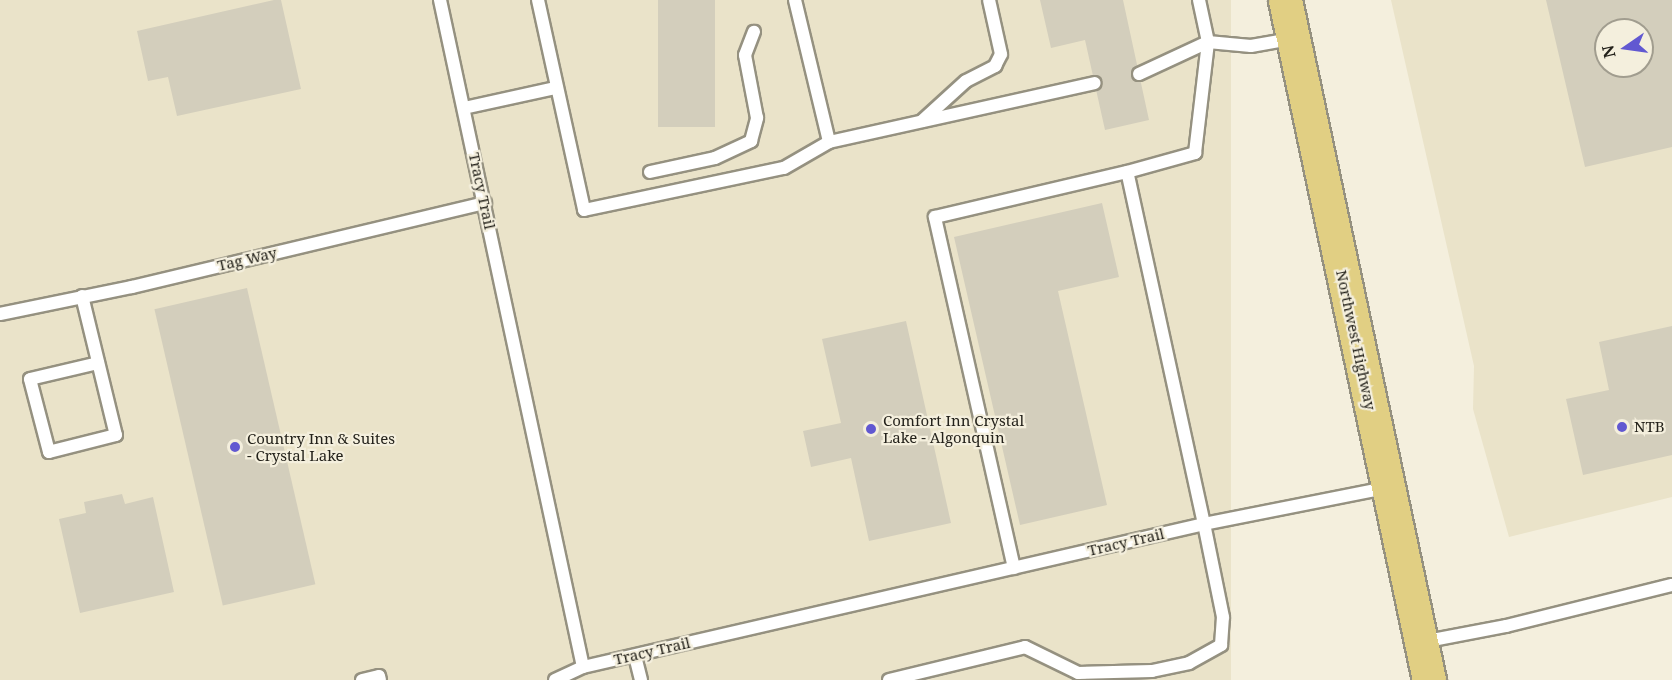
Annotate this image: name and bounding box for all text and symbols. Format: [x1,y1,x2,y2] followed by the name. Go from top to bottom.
[1594,18,1654,78] north arrow
[1596,43,1621,60] text: N
[465,151,499,231] street label: Tracy Trail
[216,243,278,275] street label: Tag Way
[1332,268,1380,412] street label: Northwest Highway
[883,411,1024,446] place label: Comfort Inn Crystal Lake - Algonquin
[1634,418,1664,436] place label: NTB
[1615,420,1629,434] marker: NTB
[864,422,878,436] marker: Comfort Inn Crystal Lake - Algonquin
[247,429,395,464] place label: Country Inn & Suites - Crystal Lake
[228,440,242,454] marker: Country Inn & Suites - Crystal Lake
[1086,524,1166,560] street label: Tracy Trail
[612,633,692,669] street label: Tracy Trail

